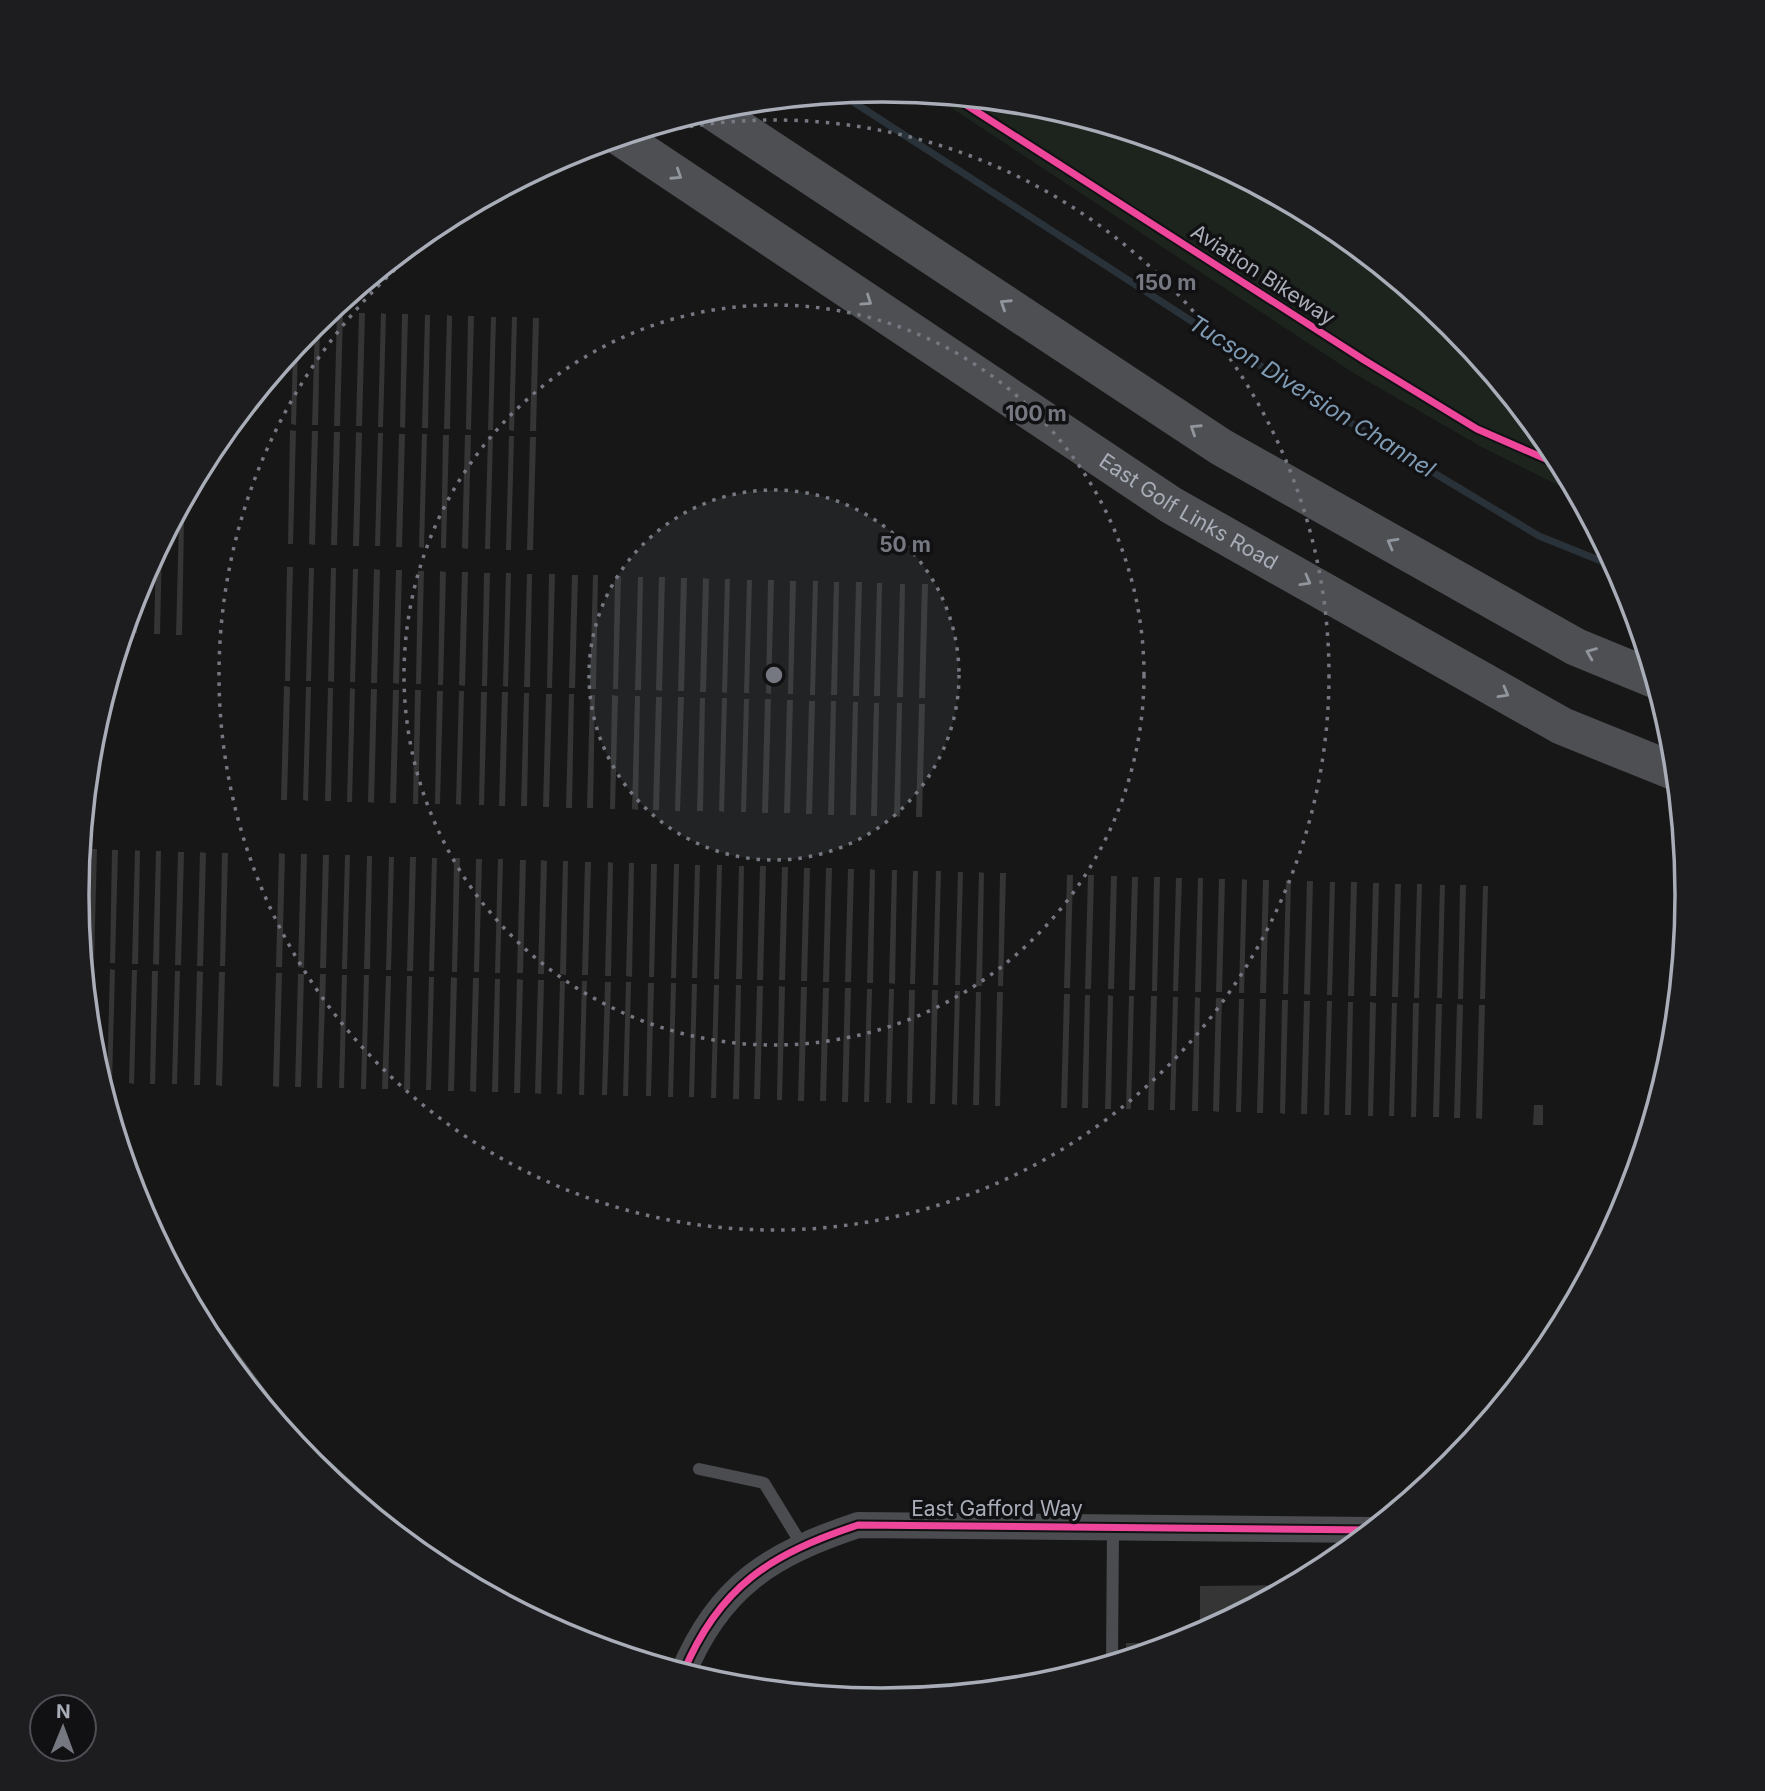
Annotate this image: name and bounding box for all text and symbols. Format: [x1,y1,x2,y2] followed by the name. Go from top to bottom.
[669,167,682,179] one-way arrow
[1187,219,1340,331] street label: Aviation Bikeway
[1136,270,1196,295] text: 150 m
[859,292,872,305] one-way arrow
[1000,300,1013,313] one-way arrow
[1184,309,1440,484] water label: Tucson Diversion Channel
[1005,401,1067,426] text: 100 m
[1190,425,1203,438] one-way arrow
[1095,448,1282,575] street label: East Golf Links Road
[879,532,931,557] text: 50 m
[1387,538,1400,551] one-way arrow
[1299,573,1311,586] one-way arrow
[1586,647,1599,661] one-way arrow
[762,663,786,687] centre of rings
[1497,685,1509,698] one-way arrow
[911,1496,1083,1521] street label: East Gafford Way
[28,1693,98,1763] north arrow
[56,1700,71,1723] text: N

